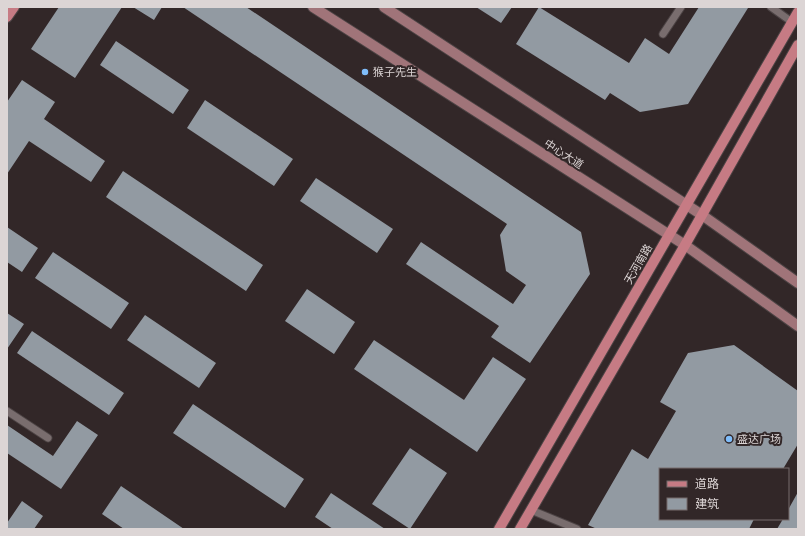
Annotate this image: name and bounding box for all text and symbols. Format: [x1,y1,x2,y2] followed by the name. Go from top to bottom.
[373,64,417,79] place label: 猴子先生
[360,67,370,77] marker: 猴子先生
[542,135,587,172] street label: 中心大道
[620,241,655,287] street label: 天河南路
[737,431,781,446] place label: 盛达广场
[724,434,734,444] marker: 盛达广场
[659,468,789,520] legend
[695,475,719,492] text: 道路
[695,495,719,512] text: 建筑

